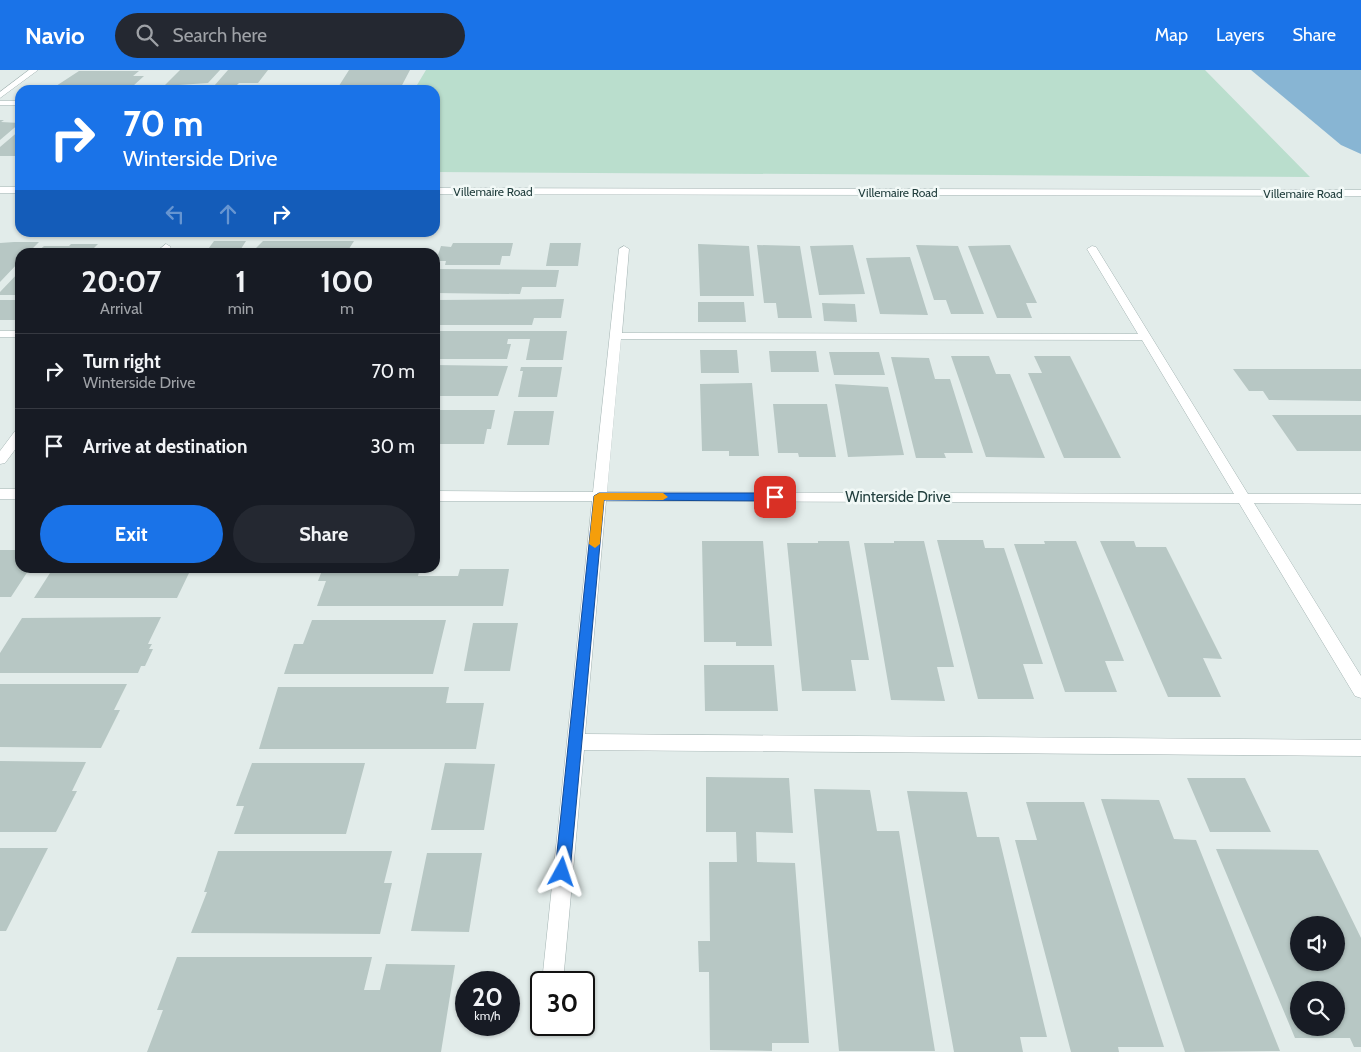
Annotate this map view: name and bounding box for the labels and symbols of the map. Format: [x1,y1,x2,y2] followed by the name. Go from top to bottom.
[453,184,533,199] street label: Villemaire Road
[858,185,938,200] street label: Villemaire Road
[1263,186,1343,201] street label: Villemaire Road
[754,476,796,518] pin
[845,488,951,506] street label: Winterside Drive
[535,845,587,897] position arrow
[530,971,595,1036] speed limit sign: 30

